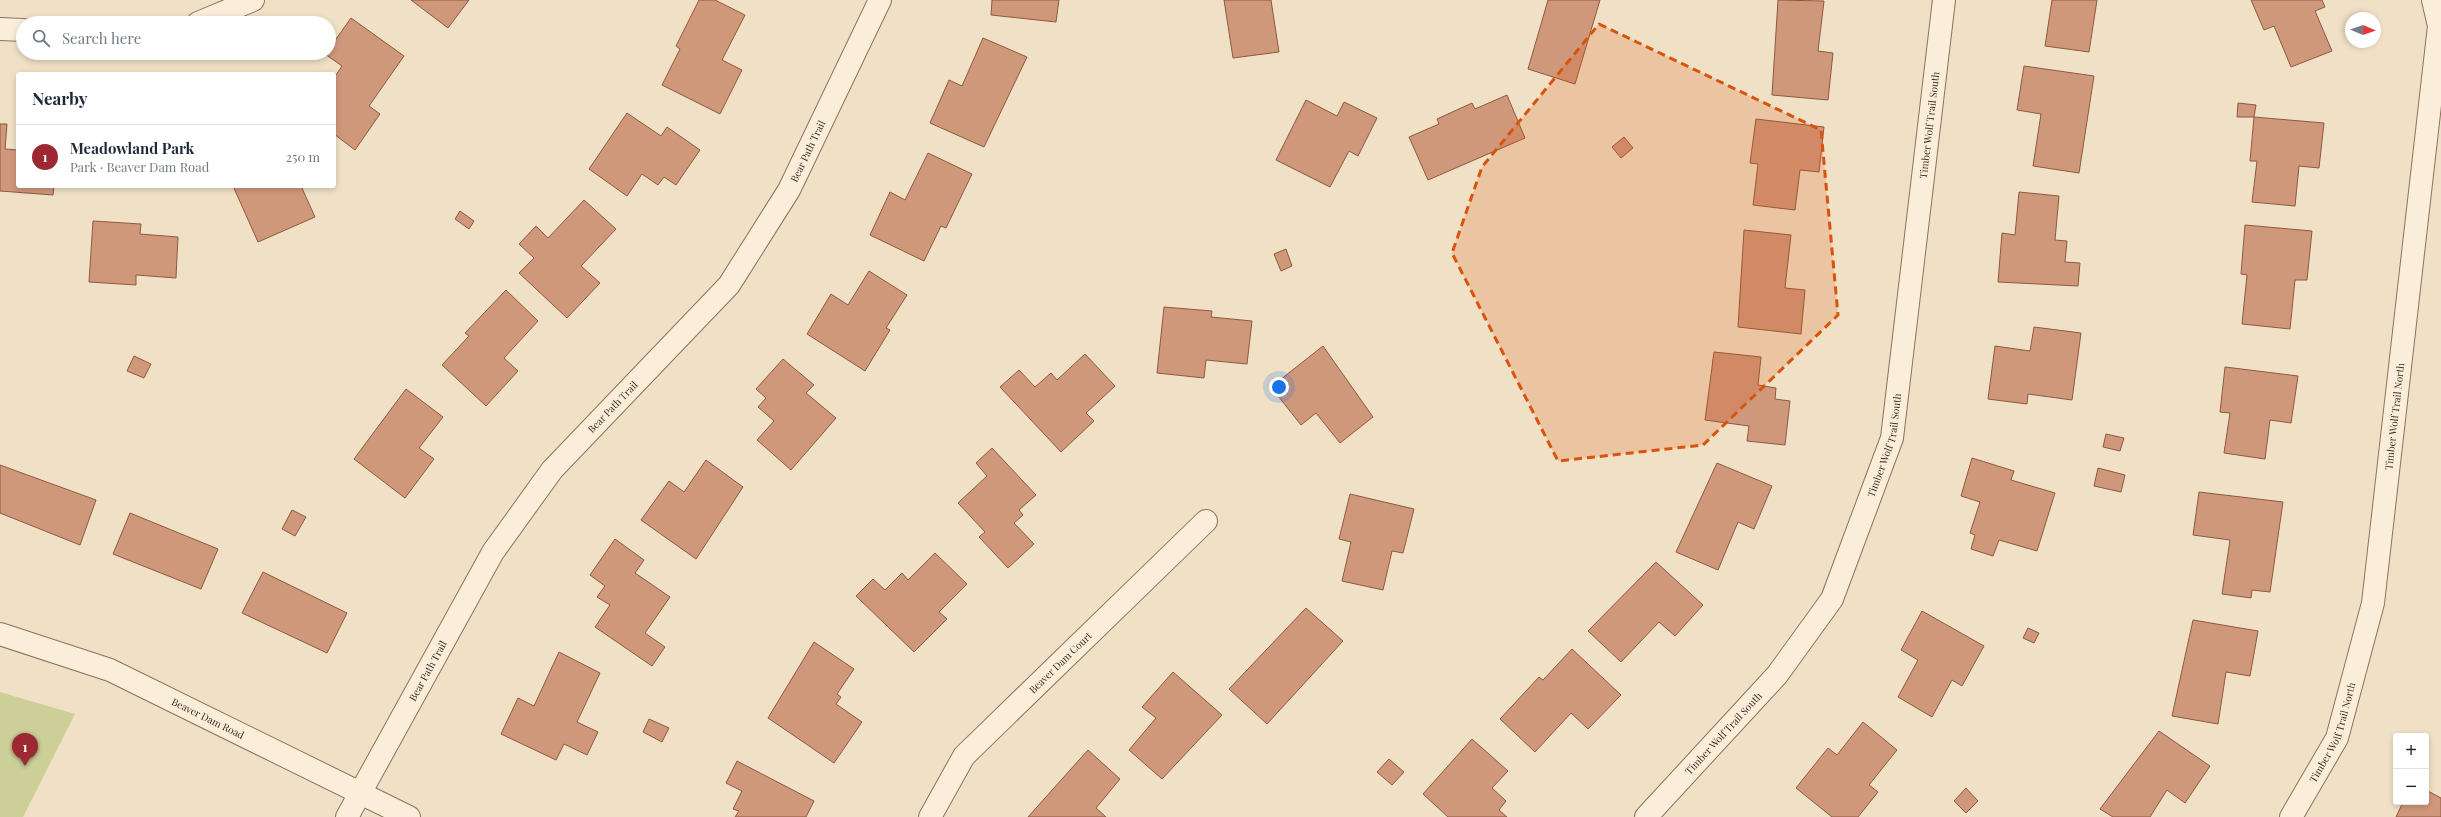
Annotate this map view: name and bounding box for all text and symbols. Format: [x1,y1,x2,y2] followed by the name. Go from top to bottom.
[2345,12,2381,48] north arrow
[16,16,336,60] search box
[30,27,52,49] icon: search
[62,28,141,48] text: Search here
[1916,71,1942,179] street label: Timber Wolf Trail South
[32,87,87,109] text: Nearby
[787,118,828,184] street label: Bear Path Trail
[70,138,194,158] text: Meadowland Park
[43,148,47,165] text: 1
[286,148,320,165] text: 250 m
[70,158,209,175] text: Park · Beaver Dam Road
[2381,362,2407,471] street label: Timber Wolf Trail North
[1269,377,1289,397] your location
[584,378,641,436] street label: Bear Path Trail
[1864,392,1904,499] street label: Timber Wolf Trail South
[1026,628,1095,696] street label: Beaver Dam Court
[405,638,450,703] street label: Bear Path Trail
[2306,681,2359,785] street label: Timber Wolf Trail North
[1682,689,1765,777] street label: Timber Wolf Trail South
[169,694,247,742] street label: Beaver Dam Road
[12,733,38,766] pin: 1
[2393,733,2429,805] map controls
[2393,733,2429,769] button: +
[2393,769,2429,805] button: −

